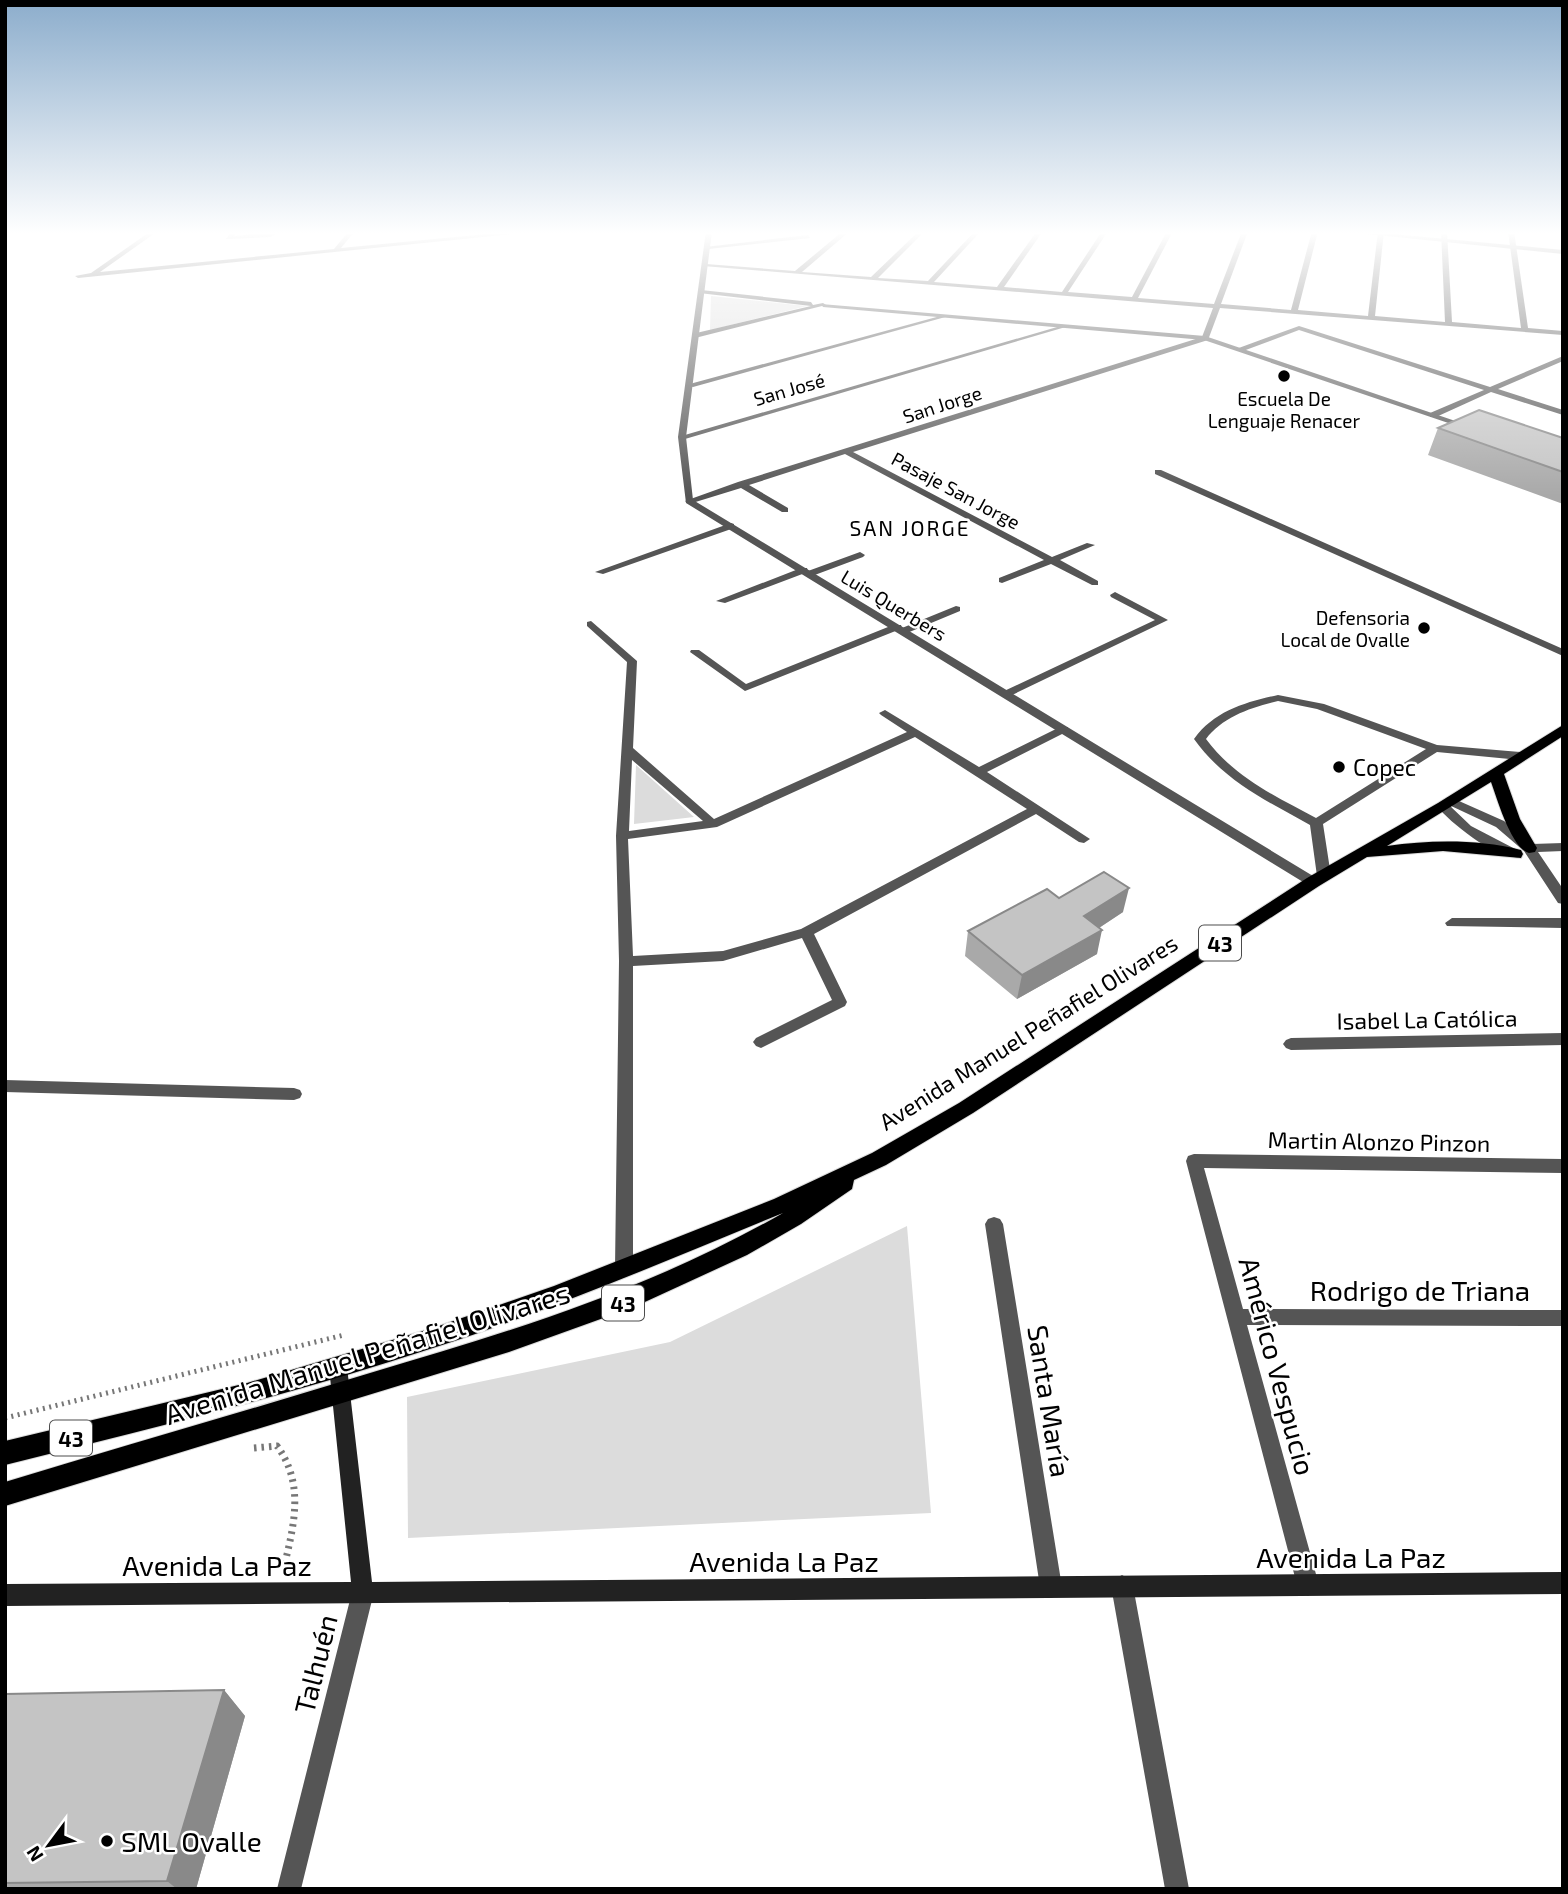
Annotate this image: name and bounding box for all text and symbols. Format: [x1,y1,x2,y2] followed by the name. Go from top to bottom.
[751,368,827,410] street label: San José
[1276,368,1292,384] marker: Escuela De Lenguaje Renacer
[900,380,984,428] street label: San Jorge
[1208,387,1361,432] place label: Escuela De Lenguaje Renacer
[888,446,1024,534] street label: Pasaje San Jorge
[849,515,971,540] district label: SAN JORGE
[837,565,951,645] street label: Luis Querbers
[1280,606,1410,651] place label: Defensoria Local de Ovalle
[1416,620,1432,636] marker: Defensoria Local de Ovalle
[1353,753,1416,781] place label: Copec
[1331,759,1347,775] marker: Copec
[1199,926,1241,960] road number: 43
[874,928,1182,1136] street label: Avenida Manuel Peñafiel Olivares
[1336,1003,1518,1035] street label: Isabel La Católica
[1267,1125,1491,1157] street label: Martin Alonzo Pinzon
[1233,1253,1323,1479] street label: Américo Vespucio
[1310,1273,1530,1307] street label: Rodrigo de Triana
[160,1275,574,1431] street label: Avenida Manuel Peñafiel Olivares
[602,1286,644,1320] road number: 43
[1021,1323,1079,1479] street label: Santa María
[50,1420,92,1456] road number: 43
[1256,1540,1446,1574] street label: Avenida La Paz
[689,1544,879,1578] street label: Avenida La Paz
[122,1548,312,1582] street label: Avenida La Paz
[286,1611,344,1717] street label: Talhuén
[14,1810,84,1880] north arrow
[121,1824,262,1858] place label: SML Ovalle
[99,1833,115,1849] marker: SML Ovalle
[21,1842,48,1866] text: N

